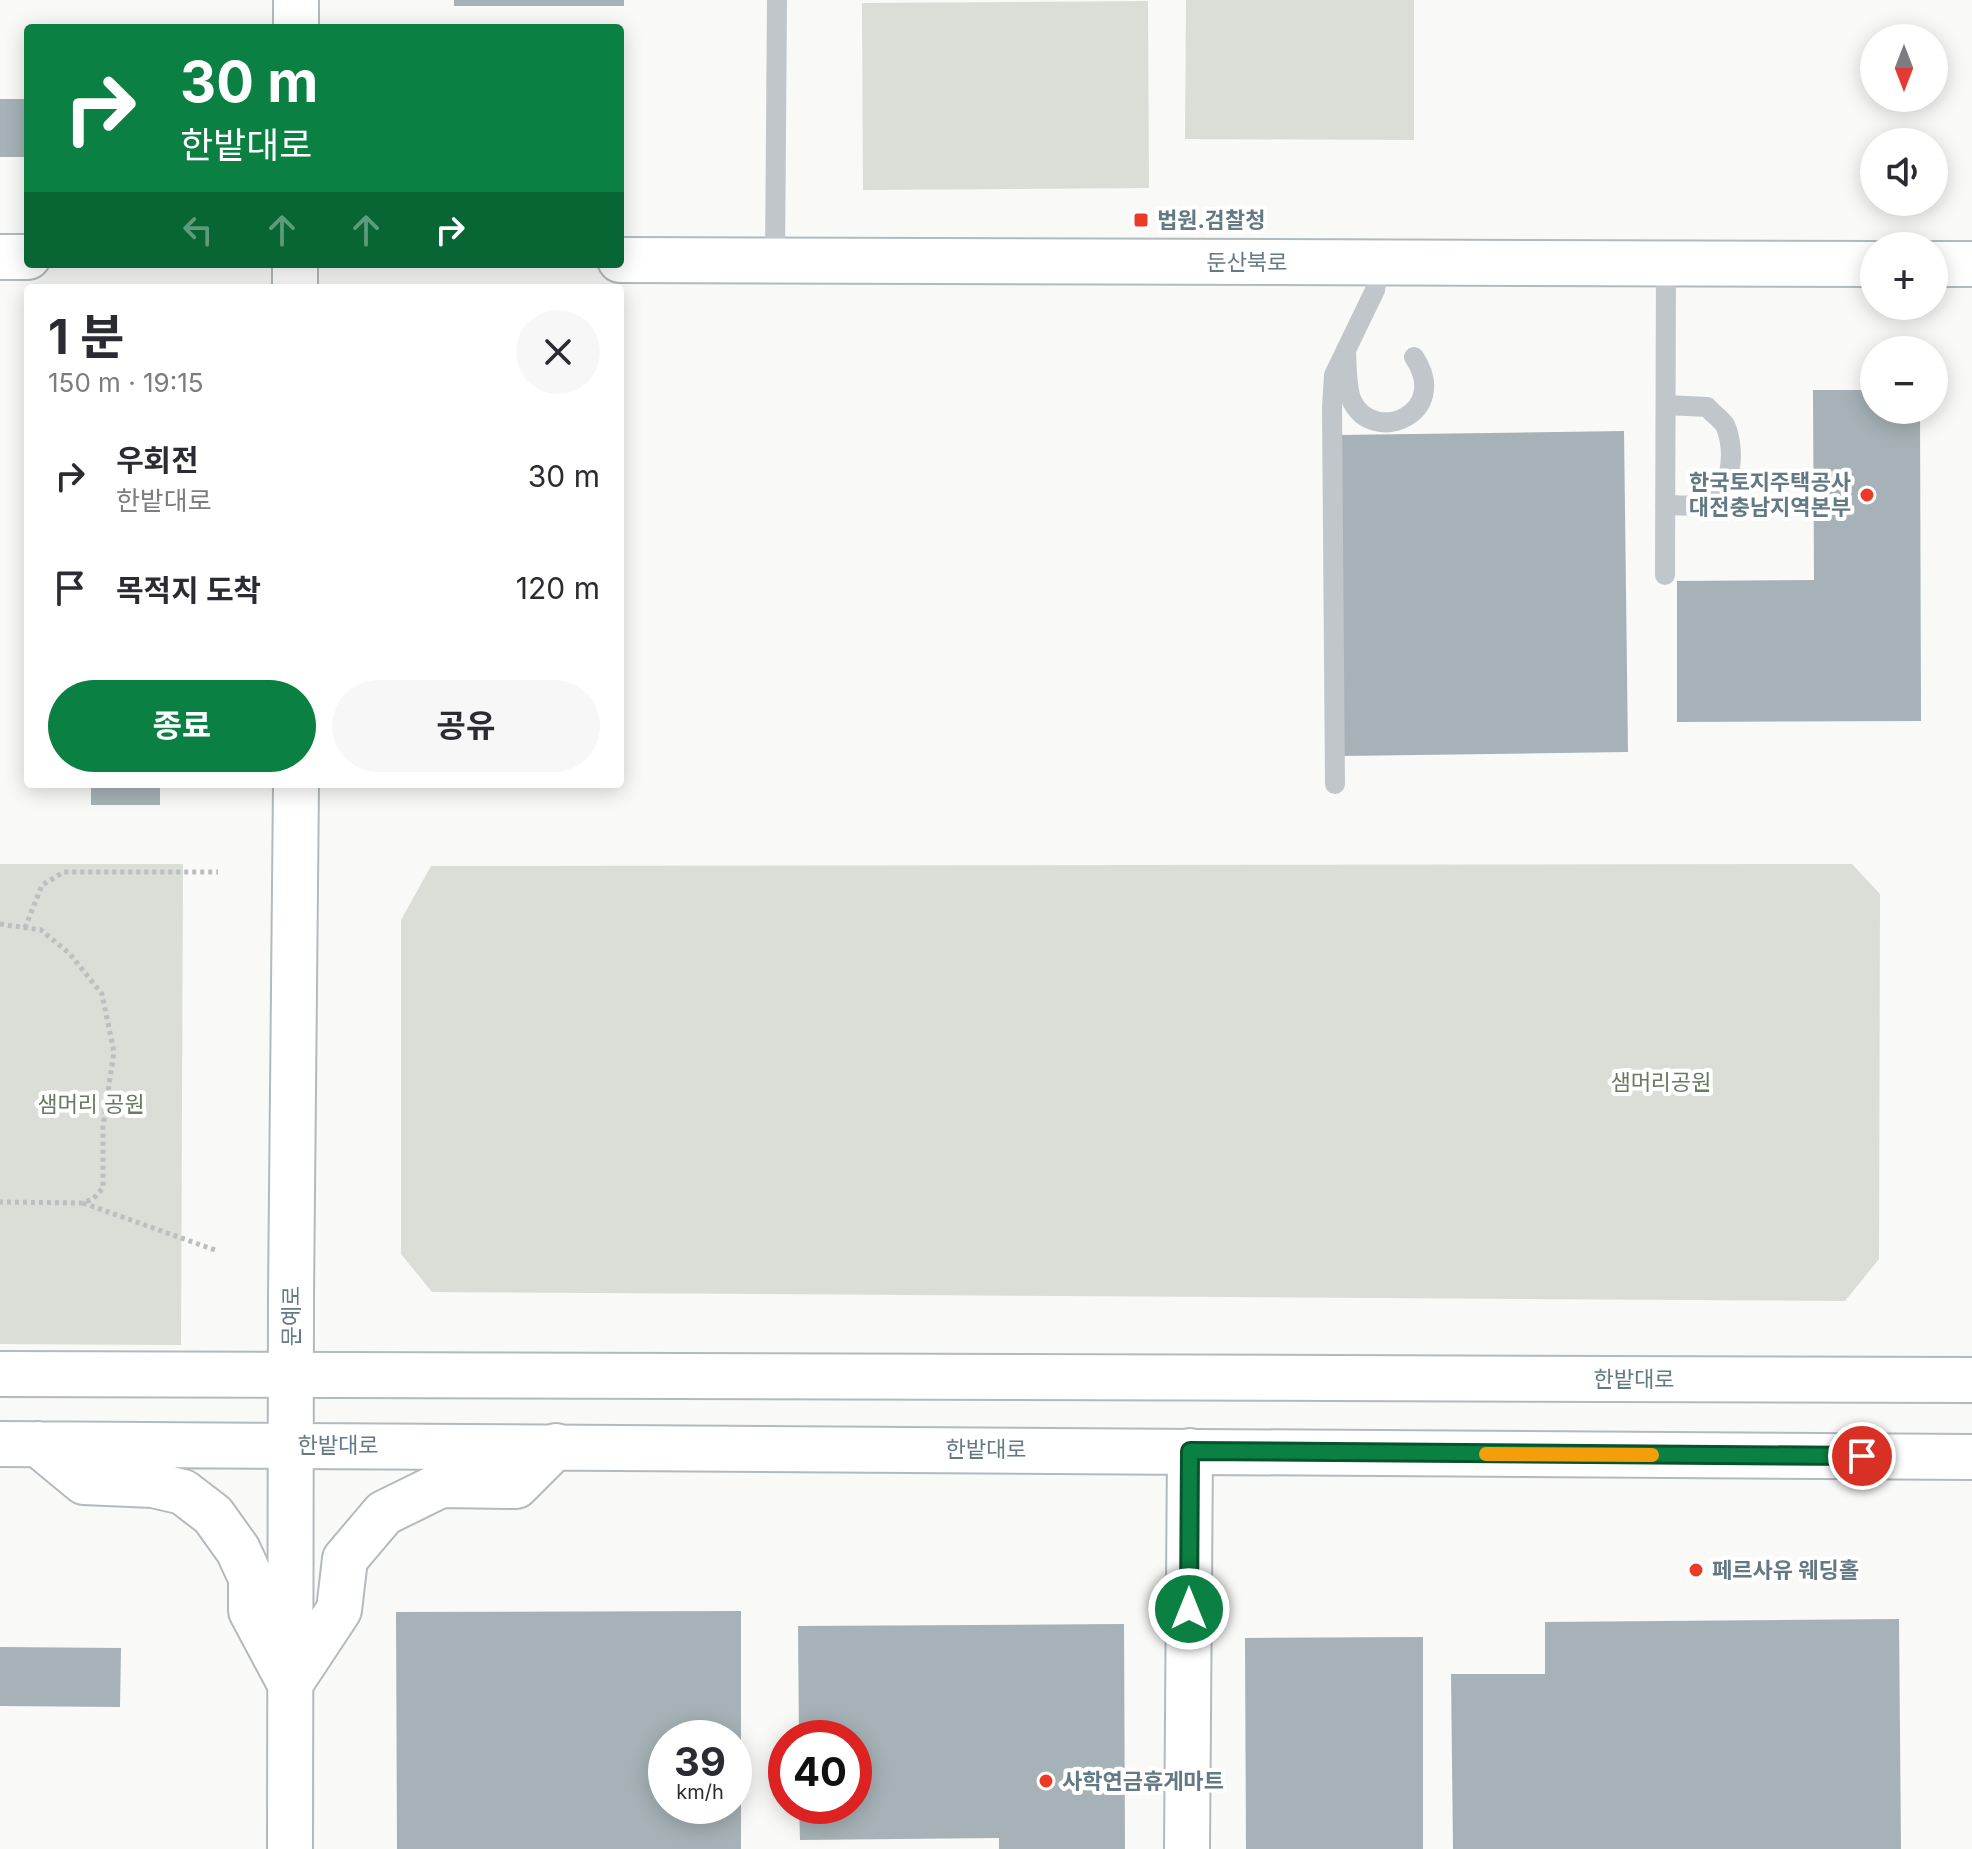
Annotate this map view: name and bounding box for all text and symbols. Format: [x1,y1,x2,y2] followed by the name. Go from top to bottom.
[1860,24,1948,112] north arrow
[1860,24,1948,424] map controls
[180,48,318,116] text: 30 m
[48,56,152,160] icon: right
[180,123,312,167] text: 한밭대로
[1860,128,1948,216] button: sound
[1157,207,1266,233] place label: 법원.검찰청
[176,208,220,252] icon: left
[260,208,304,252] icon: ahead
[344,208,388,252] icon: ahead
[428,208,472,252] icon: right
[1132,211,1150,229] marker: 법원.검찰청
[1860,232,1948,320] button: +
[1207,249,1287,275] street label: 둔산북로
[48,307,124,366] text: 1 분
[516,310,600,394] button: close
[1860,336,1948,424] button: −
[48,367,204,398] text: 150 m · 19:15
[116,442,199,478] text: 우회전
[48,454,92,498] icon: right
[528,458,600,494] text: 30 m
[1689,469,1851,520] place label: 한국토지주택공사 대전충남지역본부
[116,485,212,516] text: 한밭대로
[1858,486,1876,504] marker: 한국토지주택공사 대전충남지역본부
[48,566,92,610] icon: arrive
[516,570,600,606] text: 120 m
[116,572,261,608] text: 목적지 도착
[48,680,316,772] button: 종료
[332,680,600,772] button: 공유
[1610,1069,1712,1095] park label: 샘머리공원
[37,1091,145,1117] park label: 샘머리 공원
[278,1286,304,1346] street label: 문예로
[1594,1366,1674,1392] street label: 한밭대로
[1828,1422,1896,1490] pin
[298,1432,378,1458] street label: 한밭대로
[1840,1434,1884,1478] icon: arrive
[946,1436,1026,1462] street label: 한밭대로
[1712,1557,1859,1583] place label: 페르사유 웨딩홀
[1687,1561,1705,1579] marker: 페르사유 웨딩홀
[1147,1567,1231,1651] position arrow
[768,1720,872,1824] speed limit sign: 40
[674,1737,726,1786] text: 39
[1062,1768,1224,1794] place label: 사학연금휴게마트
[1037,1772,1055,1790] marker: 사학연금휴게마트
[676,1780,724,1804] text: km/h

